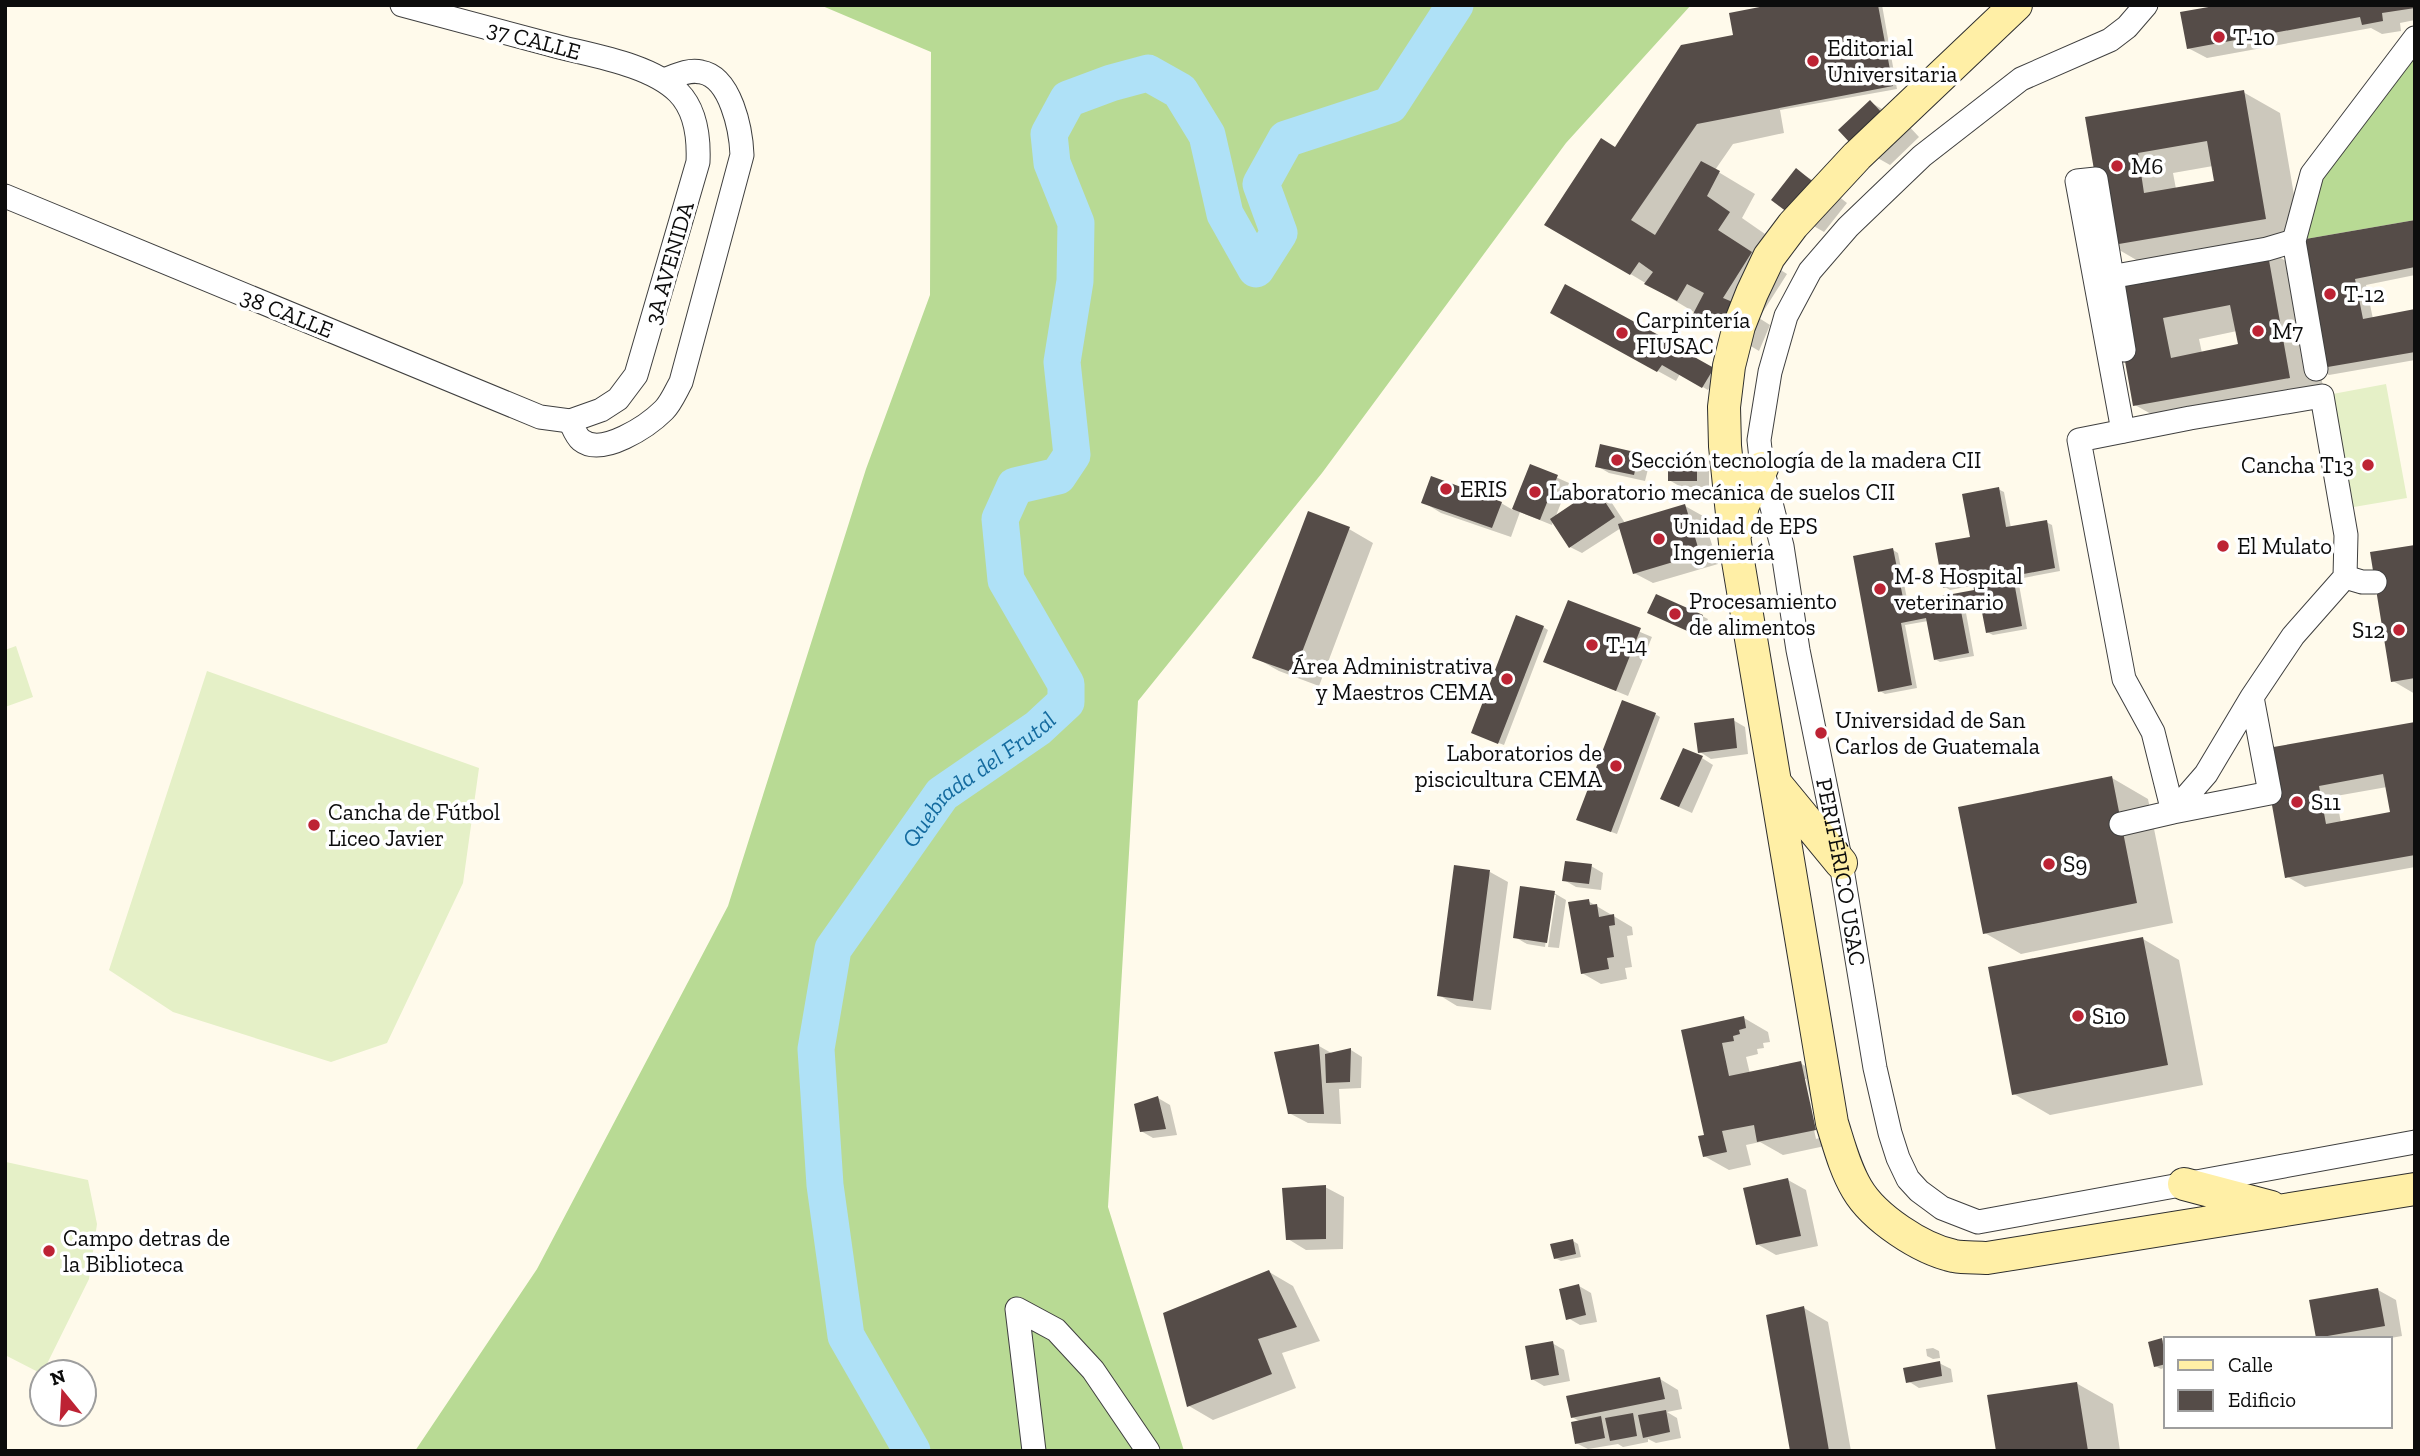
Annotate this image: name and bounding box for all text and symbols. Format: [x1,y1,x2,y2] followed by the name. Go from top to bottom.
[484,14,584,66] street label: 37 CALLE
[2233,23,2275,51] place label: T-10
[2211,29,2227,45] marker: T-10
[1827,34,1957,88] place label: Editorial Universitaria
[1805,53,1821,69] marker: Editorial Universitaria
[2131,152,2164,180] place label: M6
[2109,158,2125,174] marker: M6
[638,197,700,328] street label: 3A AVENIDA
[2344,280,2385,308] place label: T-12
[237,282,337,344] street label: 38 CALLE
[2322,286,2338,302] marker: T-12
[1636,306,1750,360] place label: Carpintería FIUSAC
[2272,317,2303,345] place label: M7
[2250,323,2266,339] marker: M7
[1614,325,1630,341] marker: Carpintería FIUSAC
[1631,446,1981,474] place label: Sección tecnología de la madera CII
[2241,451,2354,479] place label: Cancha T13
[1609,452,1625,468] marker: Sección tecnología de la madera CII
[2360,457,2376,473] marker: Cancha T13
[1460,475,1507,503] place label: ERIS
[1549,478,1895,506] place label: Laboratorio mecánica de suelos CII
[1438,481,1454,497] marker: ERIS
[1527,484,1543,500] marker: Laboratorio mecánica de suelos CII
[1673,512,1818,566] place label: Unidad de EPS Ingeniería
[1651,531,1667,547] marker: Unidad de EPS Ingeniería
[2237,532,2332,560] place label: El Mulato
[2215,538,2231,554] marker: El Mulato
[1894,562,2023,616] place label: M-8 Hospital veterinario
[1872,581,1888,597] marker: M-8 Hospital veterinario
[1689,587,1837,641] place label: Procesamiento de alimentos
[1667,606,1683,622] marker: Procesamiento de alimentos
[2352,616,2385,644] place label: S12
[2391,622,2407,638] marker: S12
[1606,631,1647,659] place label: T-14
[1584,637,1600,653] marker: T-14
[1292,652,1494,706] place label: Área Administrativa y Maestros CEMA
[1499,671,1515,687] marker: Área Administrativa y Maestros CEMA
[895,705,1061,852] water label: Quebrada del Frutal
[1835,706,2040,760] place label: Universidad de San Carlos de Guatemala
[1813,725,1829,741] marker: Universidad de San Carlos de Guatemala
[1415,739,1603,793] place label: Laboratorios de piscicultura CEMA
[1608,758,1624,774] marker: Laboratorios de piscicultura CEMA
[1810,776,1872,968] street label: PERIFÉRICO USAC
[2311,788,2341,816] place label: S11
[2289,794,2305,810] marker: S11
[328,798,500,852] place label: Cancha de Fútbol Liceo Javier
[306,817,322,833] marker: Cancha de Fútbol Liceo Javier
[2063,850,2087,878] place label: S9
[2041,856,2057,872] marker: S9
[2092,1002,2126,1030] place label: S10
[2070,1008,2086,1024] marker: S10
[63,1224,230,1278] place label: Campo detras de la Biblioteca
[41,1243,57,1259] marker: Campo detras de la Biblioteca
[2164,1337,2392,1428] legend
[2228,1352,2273,1377] text: Calle
[28,1358,98,1428] north arrow
[47,1364,68,1390] text: N
[2228,1387,2296,1412] text: Edificio

